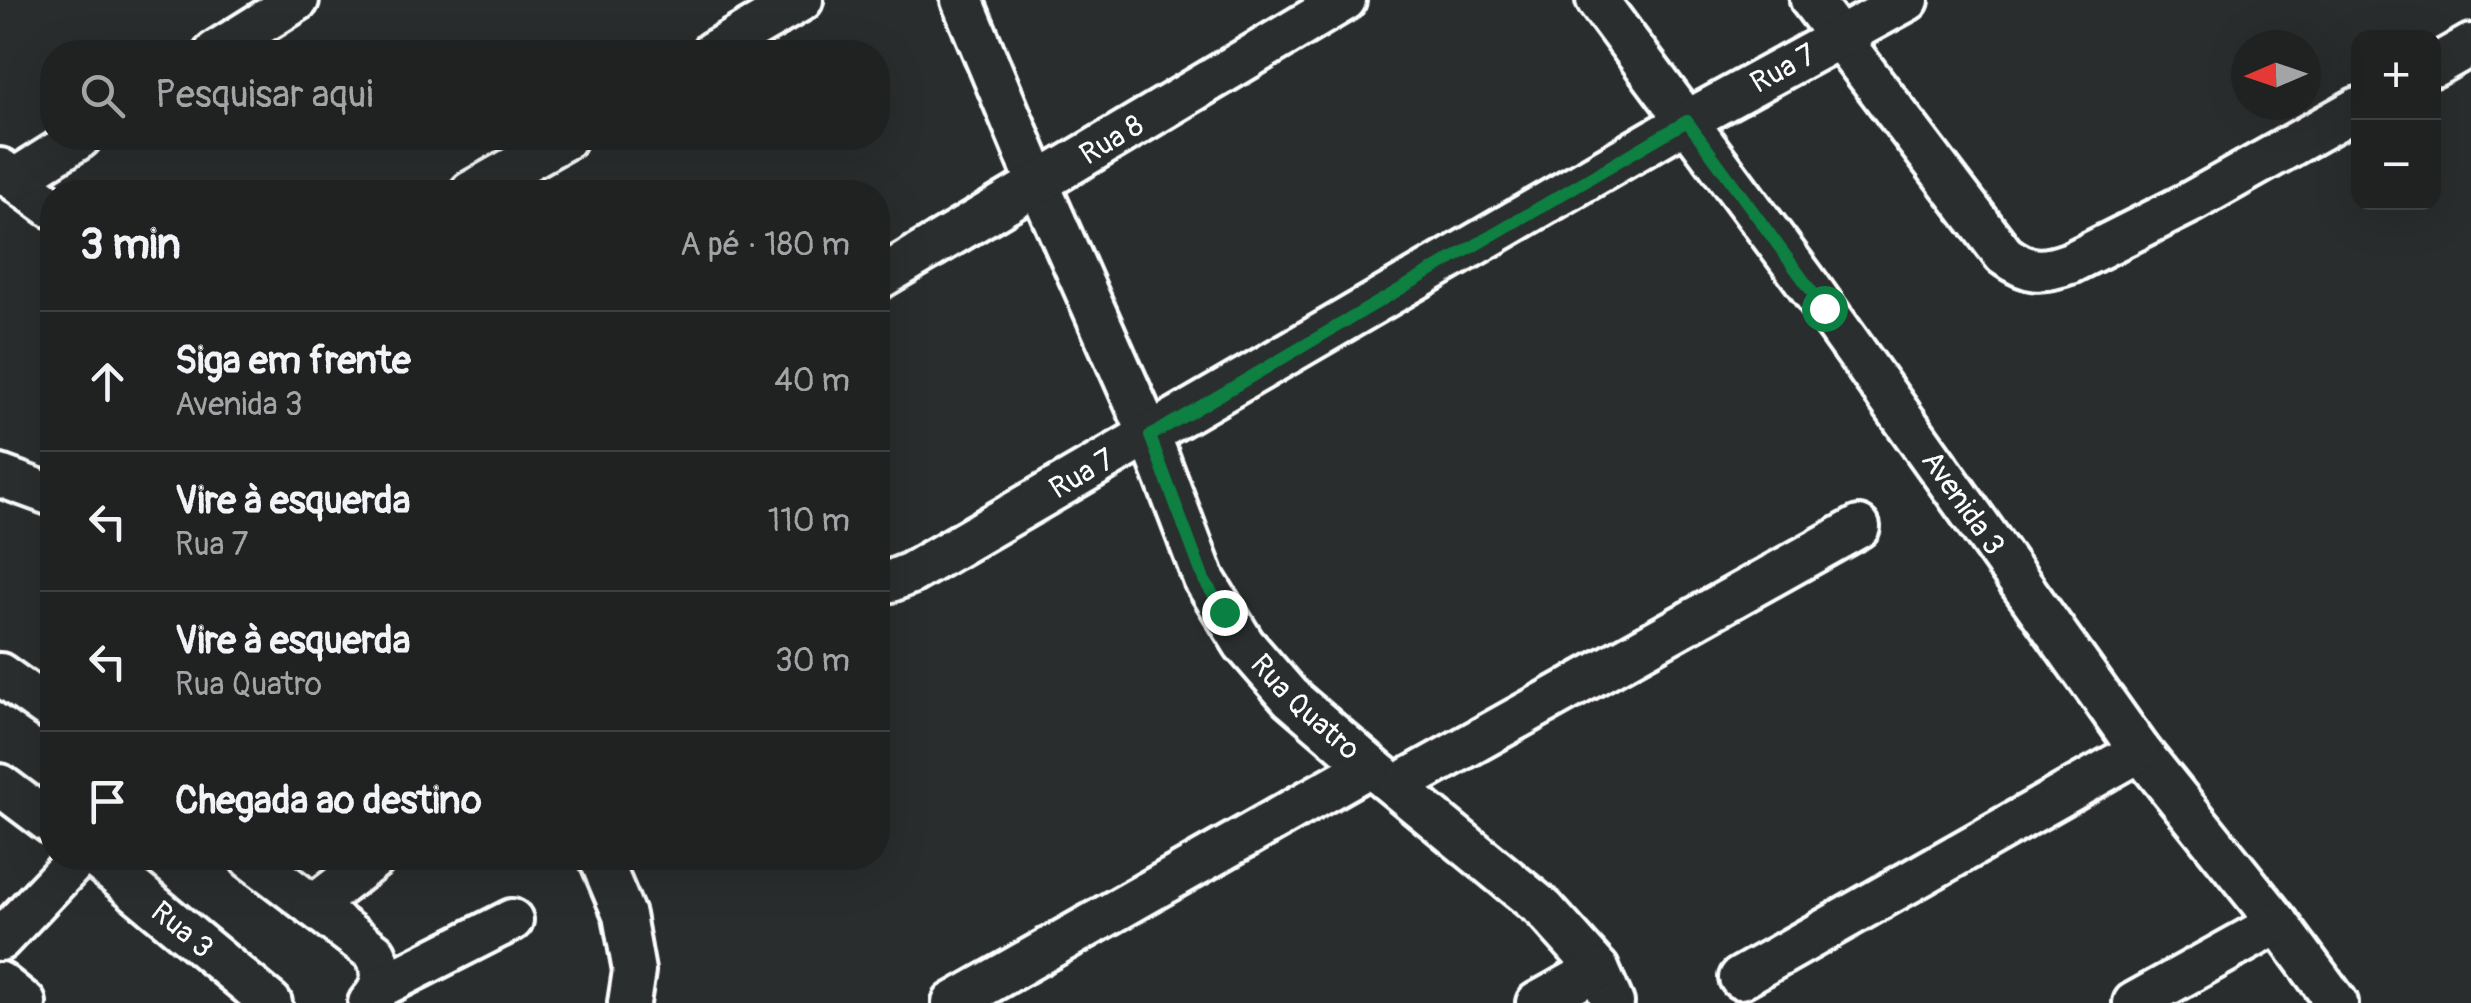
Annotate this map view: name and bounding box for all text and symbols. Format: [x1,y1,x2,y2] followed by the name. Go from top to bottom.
[2231,30,2321,120] north arrow
[2351,30,2441,210] map controls
[2351,30,2441,120] button: +
[1744,36,1822,101] street label: Rua 7
[40,40,890,150] search box
[75,68,130,123] icon: search
[155,71,373,119] text: Pesquisar aqui
[1073,106,1150,173] street label: Rua 8
[2351,120,2441,210] button: −
[80,219,181,271] text: 3 min
[680,225,850,265] text: A pé · 180 m
[1802,286,1848,332] route start
[175,337,411,385] text: Siga em frente
[80,354,135,409] icon: ahead
[774,361,850,401] text: 40 m
[175,385,303,425] text: Avenida 3
[1043,440,1121,507] street label: Rua 7
[1913,443,2013,562] street label: Avenida 3
[175,477,410,525] text: Vire à esquerda
[80,494,135,549] icon: left
[768,501,850,541] text: 110 m
[175,525,248,565] text: Rua 7
[1202,590,1248,636] route end
[175,617,410,665] text: Vire à esquerda
[80,634,135,689] icon: left
[775,641,850,681] text: 30 m
[1243,646,1368,768] street label: Rua Quatro
[175,665,322,705] text: Rua Quatro
[80,774,135,829] icon: arrive
[175,777,482,825] text: Chegada ao destino
[144,893,221,966] street label: Rua 3

